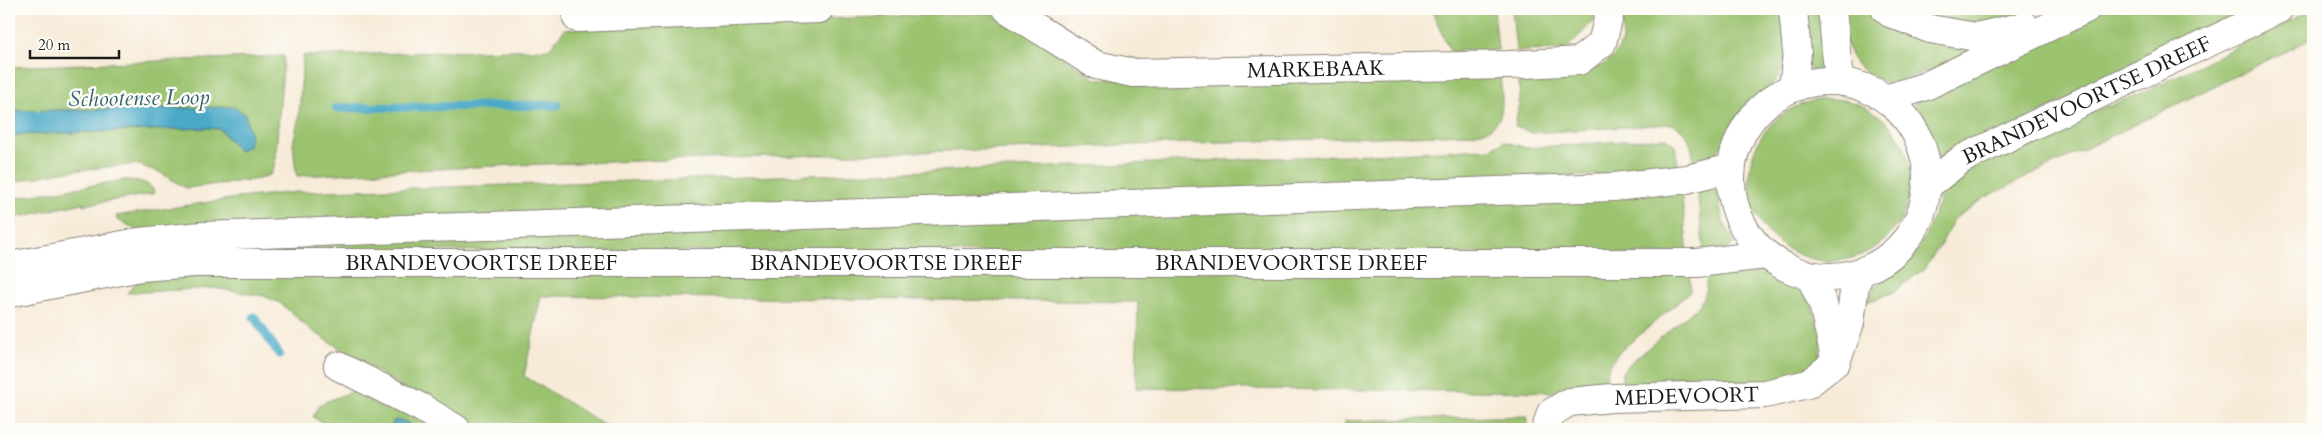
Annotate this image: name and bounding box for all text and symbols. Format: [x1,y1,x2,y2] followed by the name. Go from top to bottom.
[30,28,119,60] scale bar
[1957,29,2216,171] street label: BRANDEVOORTSE DREEF
[38,35,70,55] text: 20 m
[1247,53,1385,85] street label: MARKEBAAK
[68,82,210,114] water label: Schootense Loop
[345,249,617,278] street label: BRANDEVOORTSE DREEF
[750,249,1022,278] street label: BRANDEVOORTSE DREEF
[1155,249,1427,278] street label: BRANDEVOORTSE DREEF
[1614,380,1760,412] street label: MEDEVOORT

